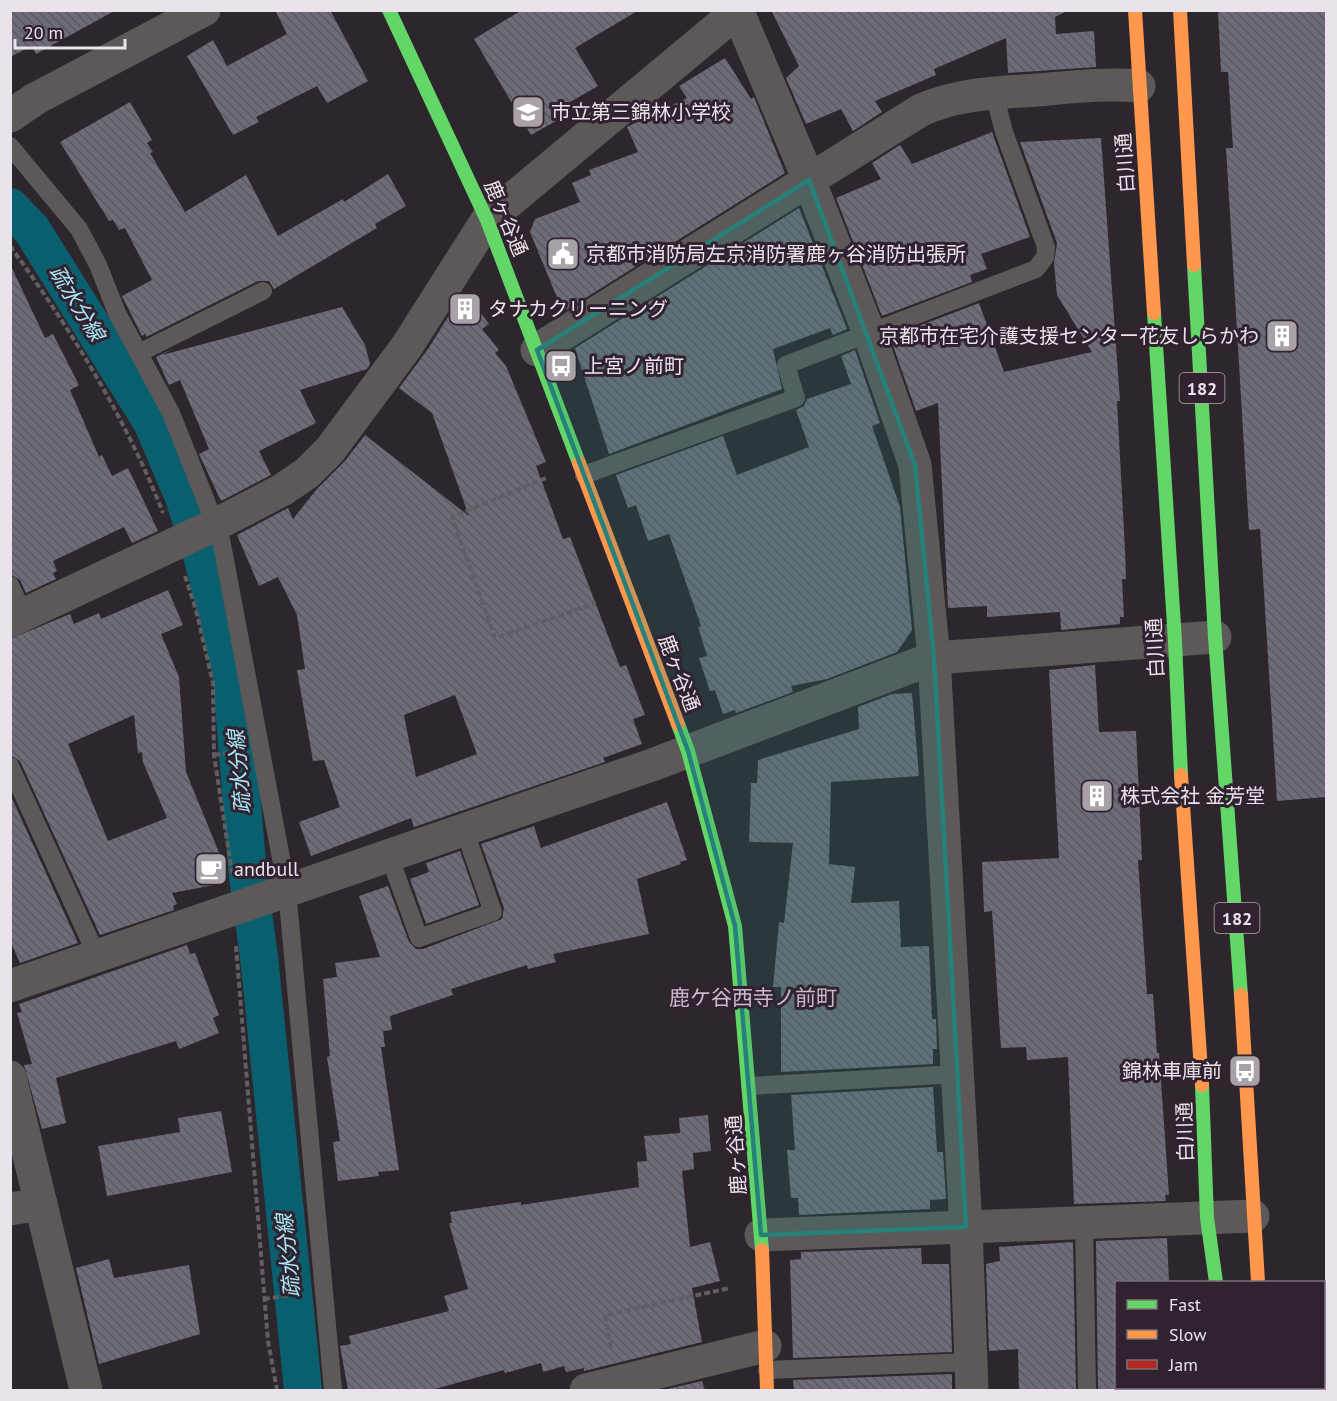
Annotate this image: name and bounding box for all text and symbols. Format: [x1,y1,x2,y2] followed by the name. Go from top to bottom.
[15,12,124,50] scale bar
[24,21,63,44] text: 20 m
[510,94,546,130] school or university icon: 市立第三錦林小学校
[551,99,731,125] place label: 市立第三錦林小学校
[1110,132,1140,194] street label: 白川通
[478,176,534,260] street label: 鹿ヶ谷通
[545,236,581,272] public building icon: 京都市消防局左京消防署鹿ヶ谷消防出張所
[586,241,966,267] place label: 京都市消防局左京消防署鹿ヶ谷消防出張所
[43,260,112,348] water label: 疏水分線
[447,291,483,327] building icon: タナカクリーニング
[488,296,668,322] place label: タナカクリーニング
[1264,318,1300,354] building icon: 京都市在宅介護支援センター花友しらかわ
[879,323,1259,349] place label: 京都市在宅介護支援センター花友しらかわ
[543,348,579,384] bus stop icon: 上宮ノ前町
[584,353,684,379] place label: 上宮ノ前町
[1180,373,1224,403] road number: 182
[1140,617,1170,679] street label: 白川通
[653,631,705,715] street label: 鹿ヶ谷通
[222,726,256,815] water label: 疏水分線
[1079,778,1115,814] building icon: 株式会社 金芳堂
[1120,783,1265,809] place label: 株式会社 金芳堂
[193,851,229,887] cafe icon: andbull
[234,856,299,882] place label: andbull
[1214,903,1260,933] road number: 182
[669,984,837,1011] district label: 鹿ケ谷西寺ノ前町
[1227,1053,1263,1089] bus stop icon: 錦林車庫前
[1122,1058,1222,1084] place label: 錦林車庫前
[1171,1102,1199,1162] street label: 白川通
[720,1114,752,1196] street label: 鹿ヶ谷通
[270,1210,306,1299] water label: 疏水分線
[1115,1281,1325,1389] legend
[1169,1293,1201,1316] text: Fast
[1169,1323,1207,1346] text: Slow
[1168,1353,1198,1376] text: Jam

